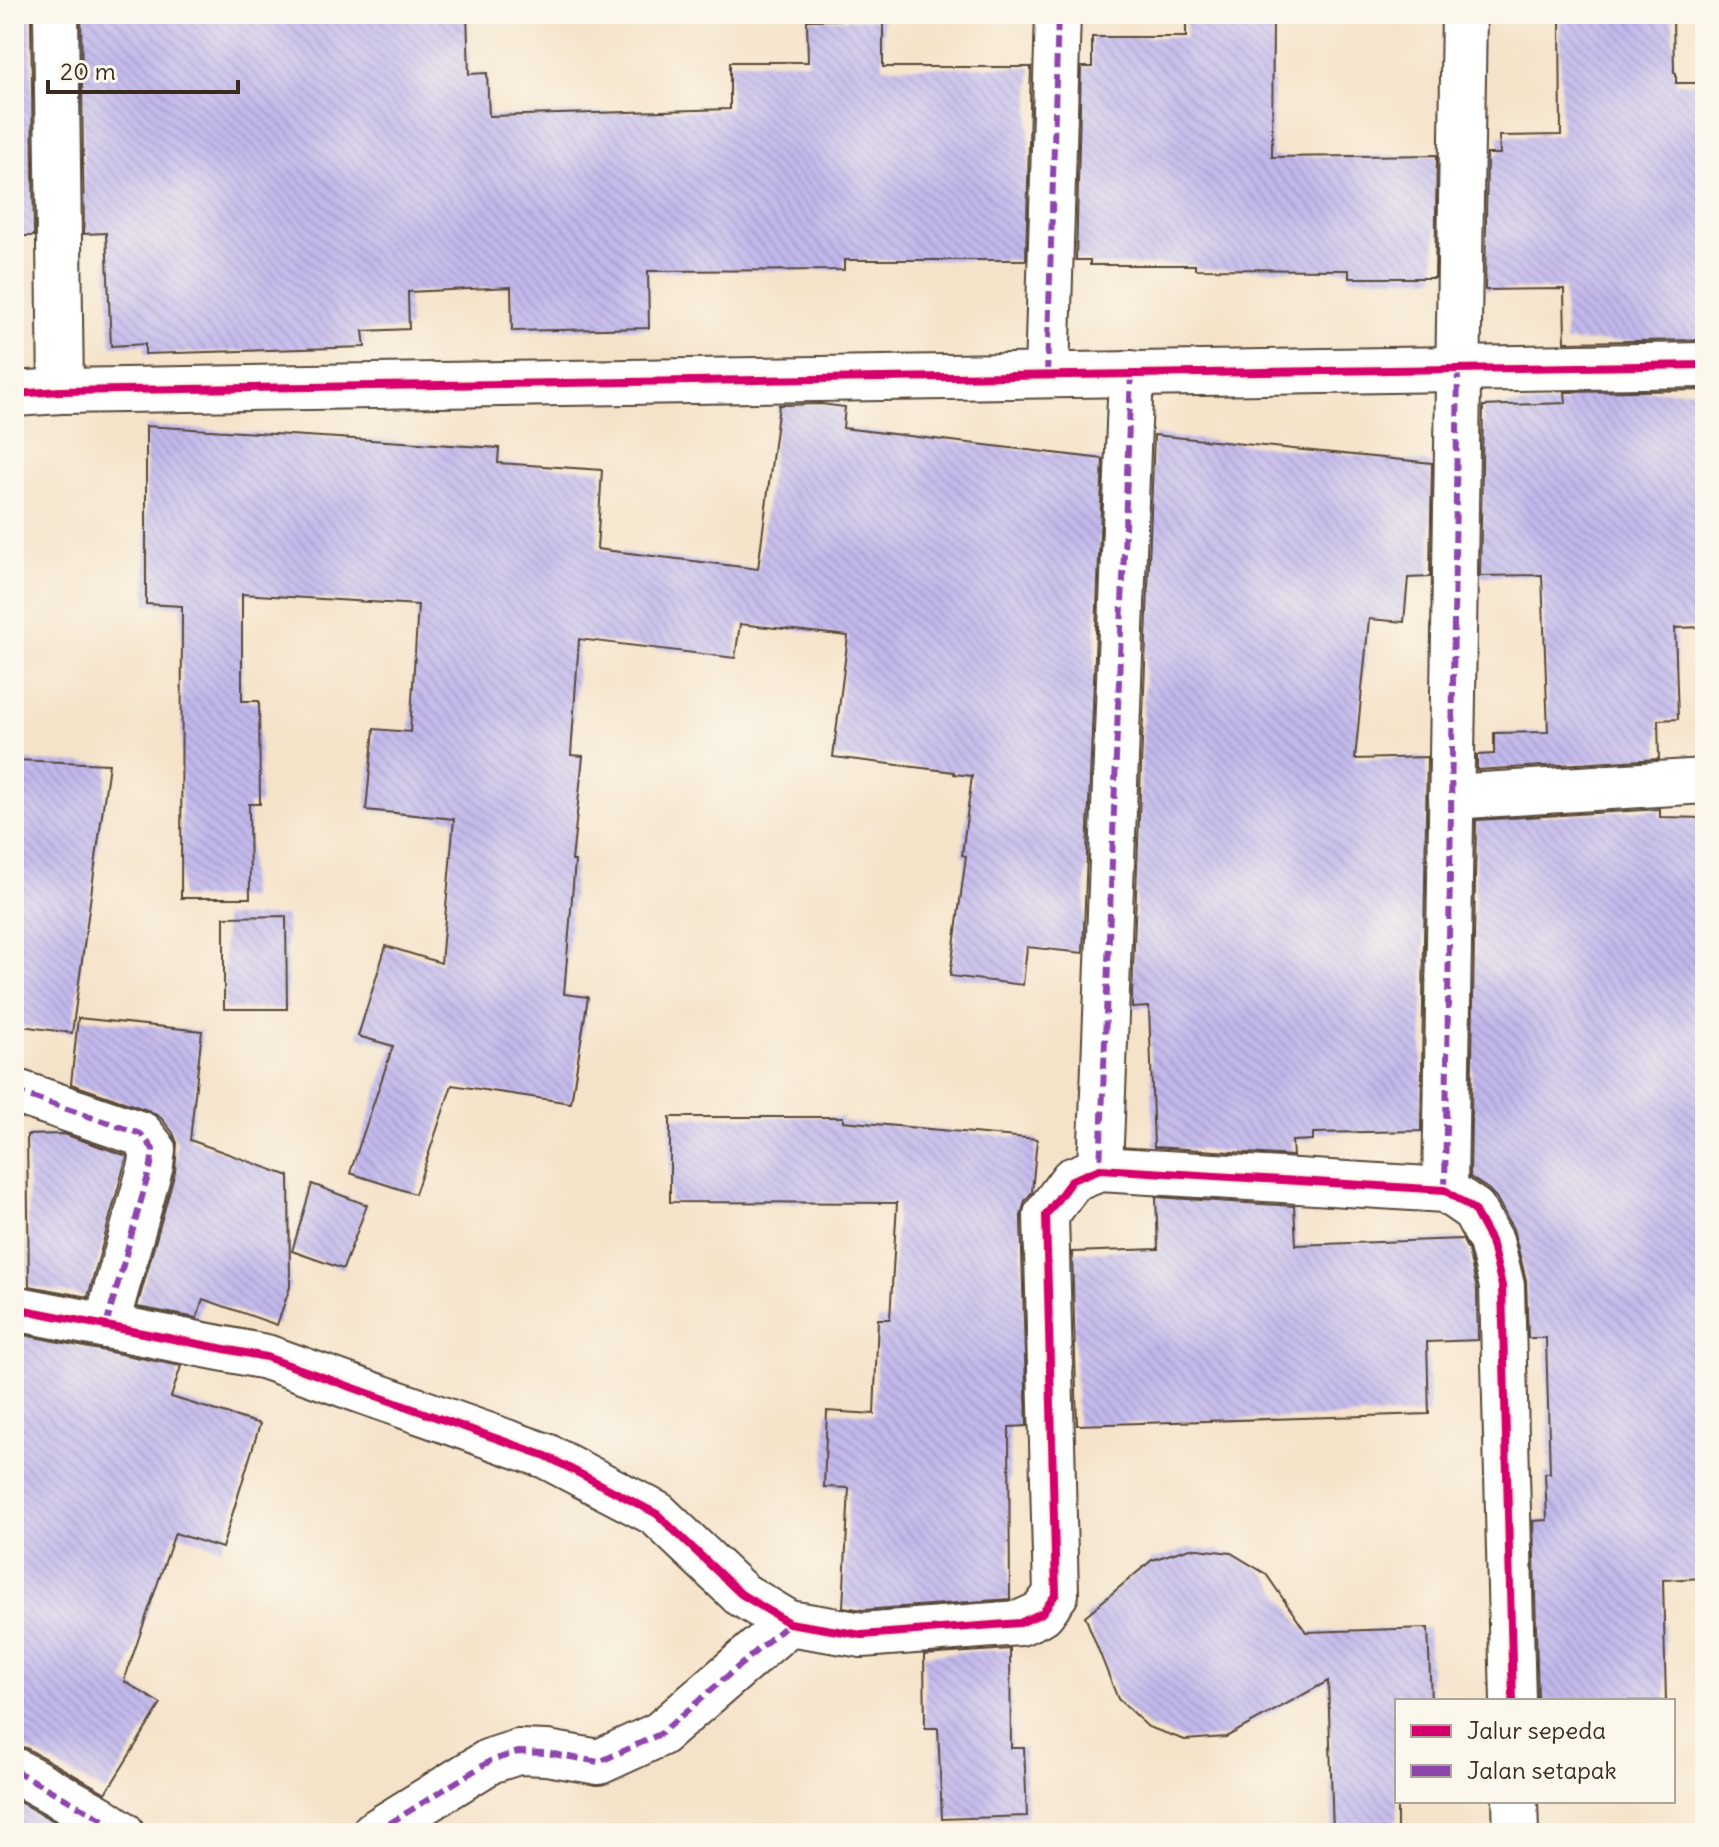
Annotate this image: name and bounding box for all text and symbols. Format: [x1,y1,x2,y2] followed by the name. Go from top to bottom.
[48,44,238,94] scale bar
[60,56,116,86] text: 20 m
[1395,1699,1675,1803] legend
[1467,1715,1606,1745] text: Jalur sepeda
[1467,1755,1617,1785] text: Jalan setapak

